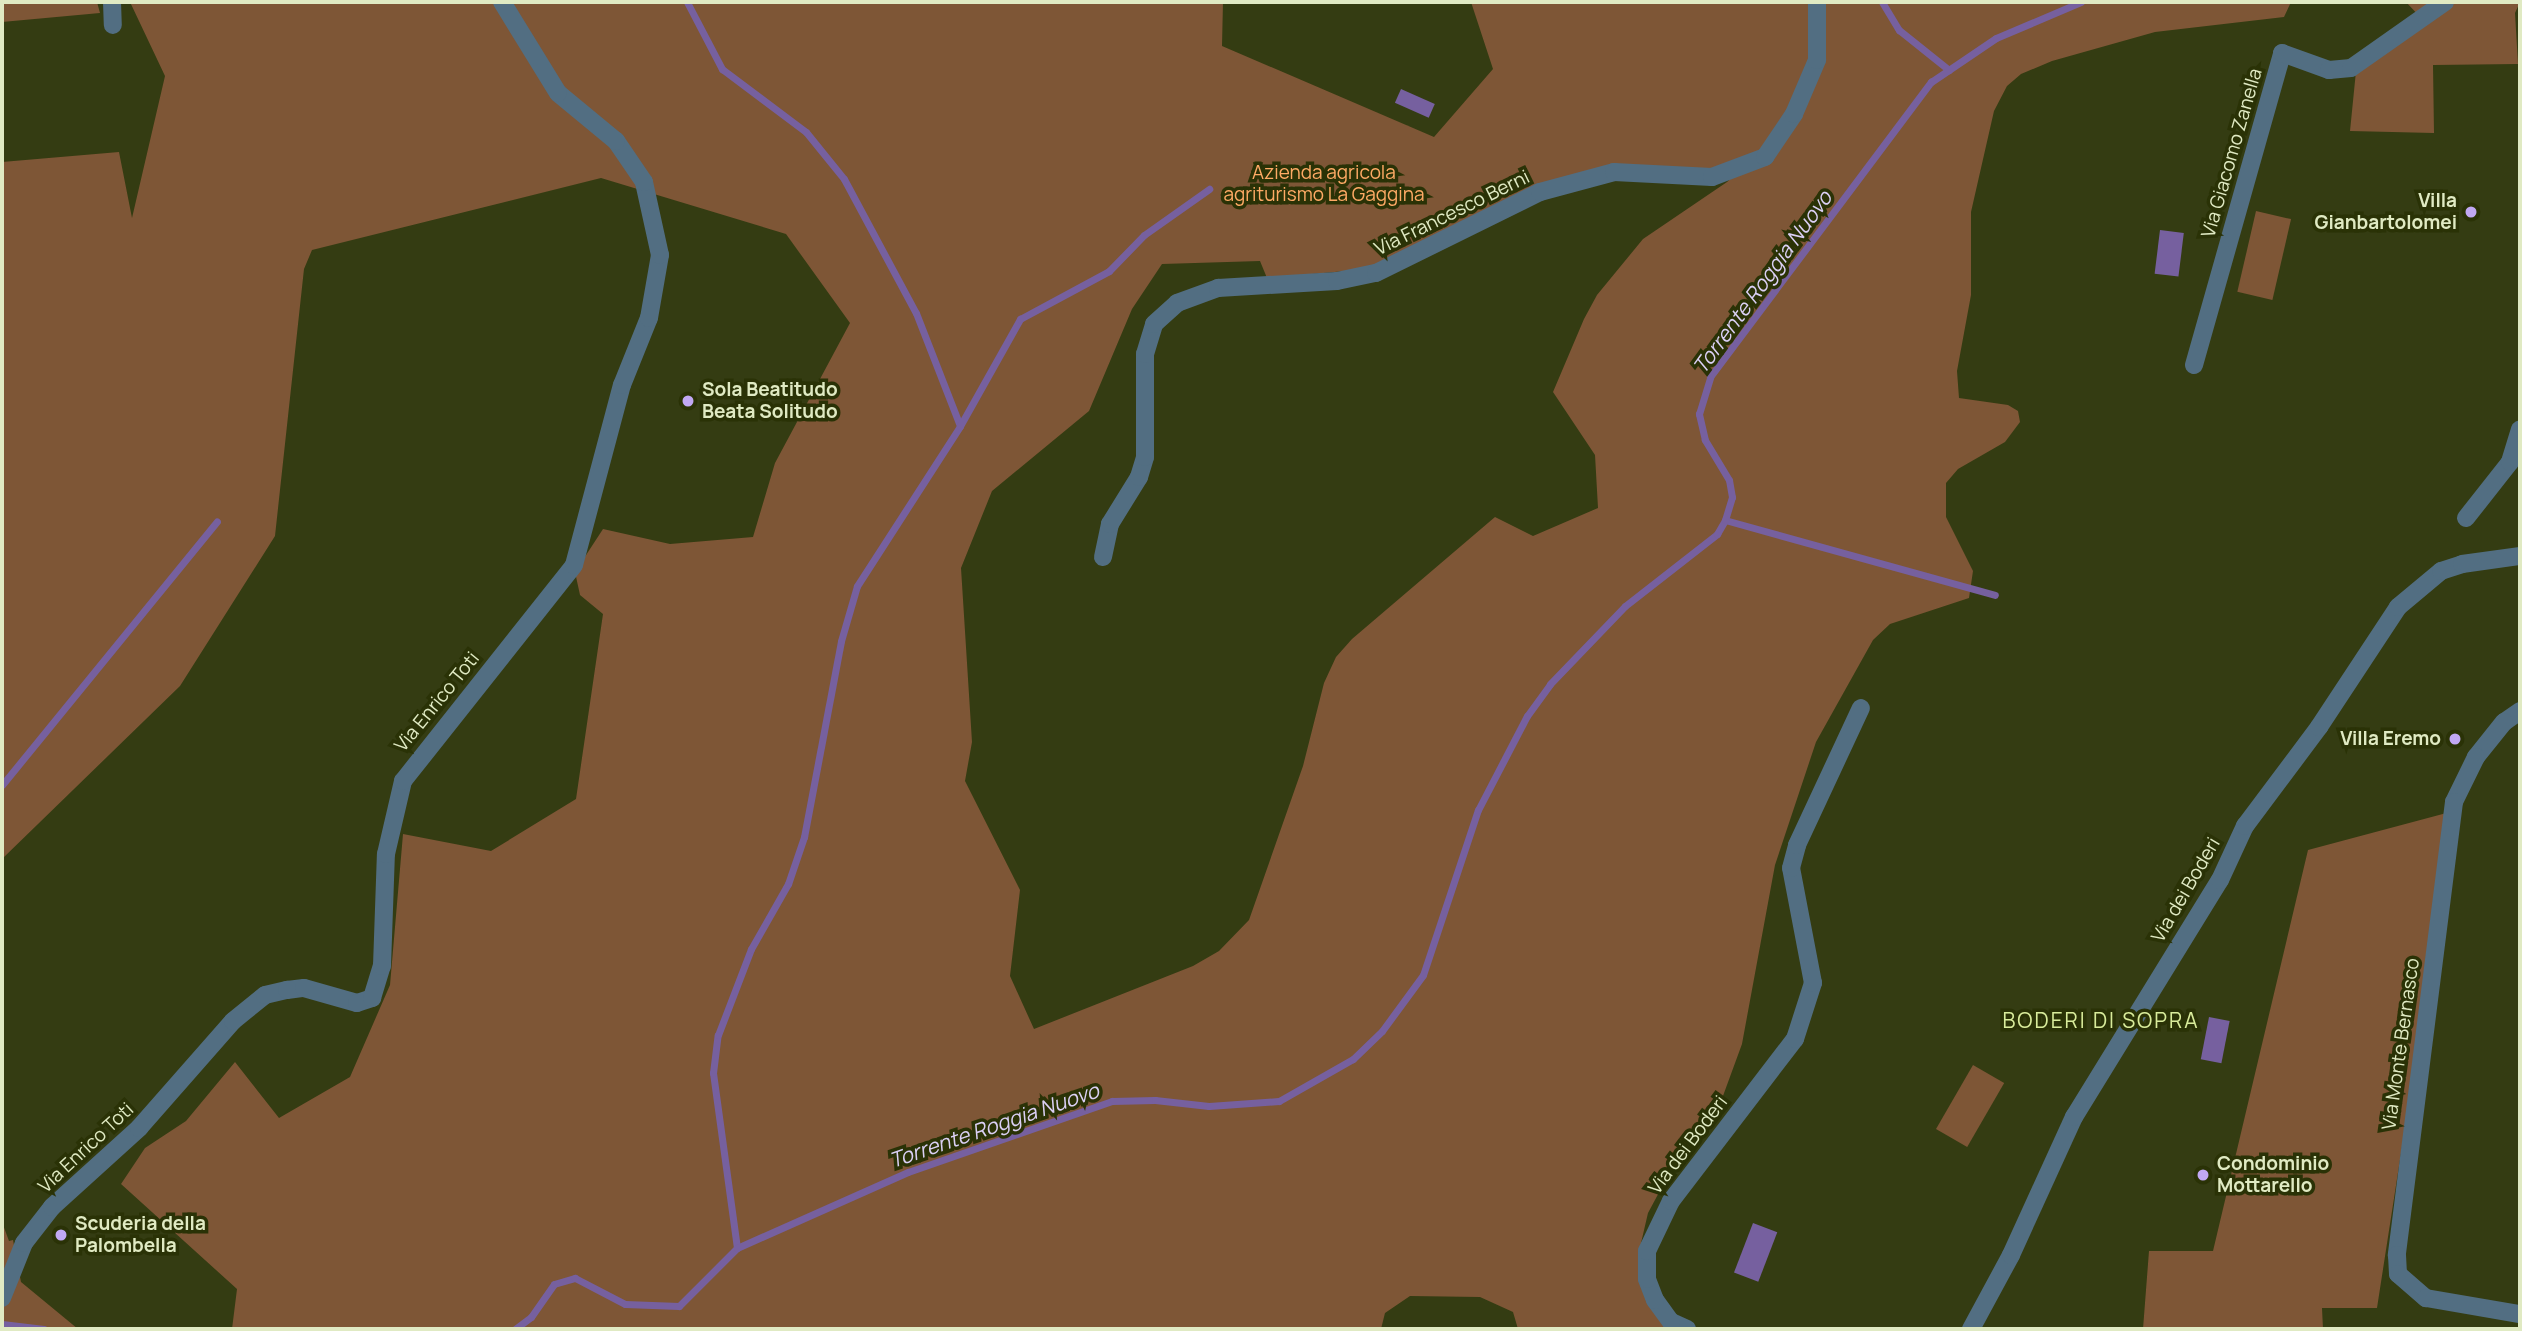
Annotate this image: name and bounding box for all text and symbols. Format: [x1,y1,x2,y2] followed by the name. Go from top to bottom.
[2197,66,2267,240] street label: Via Giacomo Zanella
[1223,162,1425,206] park label: Azienda agricola agriturismo La Gaggina
[1371,166,1533,260] street label: Via Francesco Berni
[1687,186,1837,378] water label: Torrente Roggia Nuovo
[2314,190,2457,234] place label: Villa Gianbartolomei
[2463,204,2479,220] marker: Villa Gianbartolomei
[702,379,838,423] place label: Sola Beatitudo Beata Solitudo
[680,393,696,409] marker: Sola Beatitudo Beata Solitudo
[390,648,484,756] street label: Via Enrico Toti
[2340,728,2441,750] place label: Villa Eremo
[2447,731,2463,747] marker: Villa Eremo
[2147,834,2225,946] street label: Via dei Boderi
[2378,957,2424,1131] street label: Via Monte Bernasco
[2004,1007,2198,1033] district label: BODERI DI SOPRA
[886,1077,1102,1173] water label: Torrente Roggia Nuovo
[1644,1091,1732,1199] street label: Via dei Boderi
[34,1098,138,1198] street label: Via Enrico Toti
[2217,1153,2329,1197] place label: Condominio Mottarello
[2195,1167,2211,1183] marker: Condominio Mottarello
[75,1213,206,1257] place label: Scuderia della Palombella
[53,1227,69,1243] marker: Scuderia della Palombella

